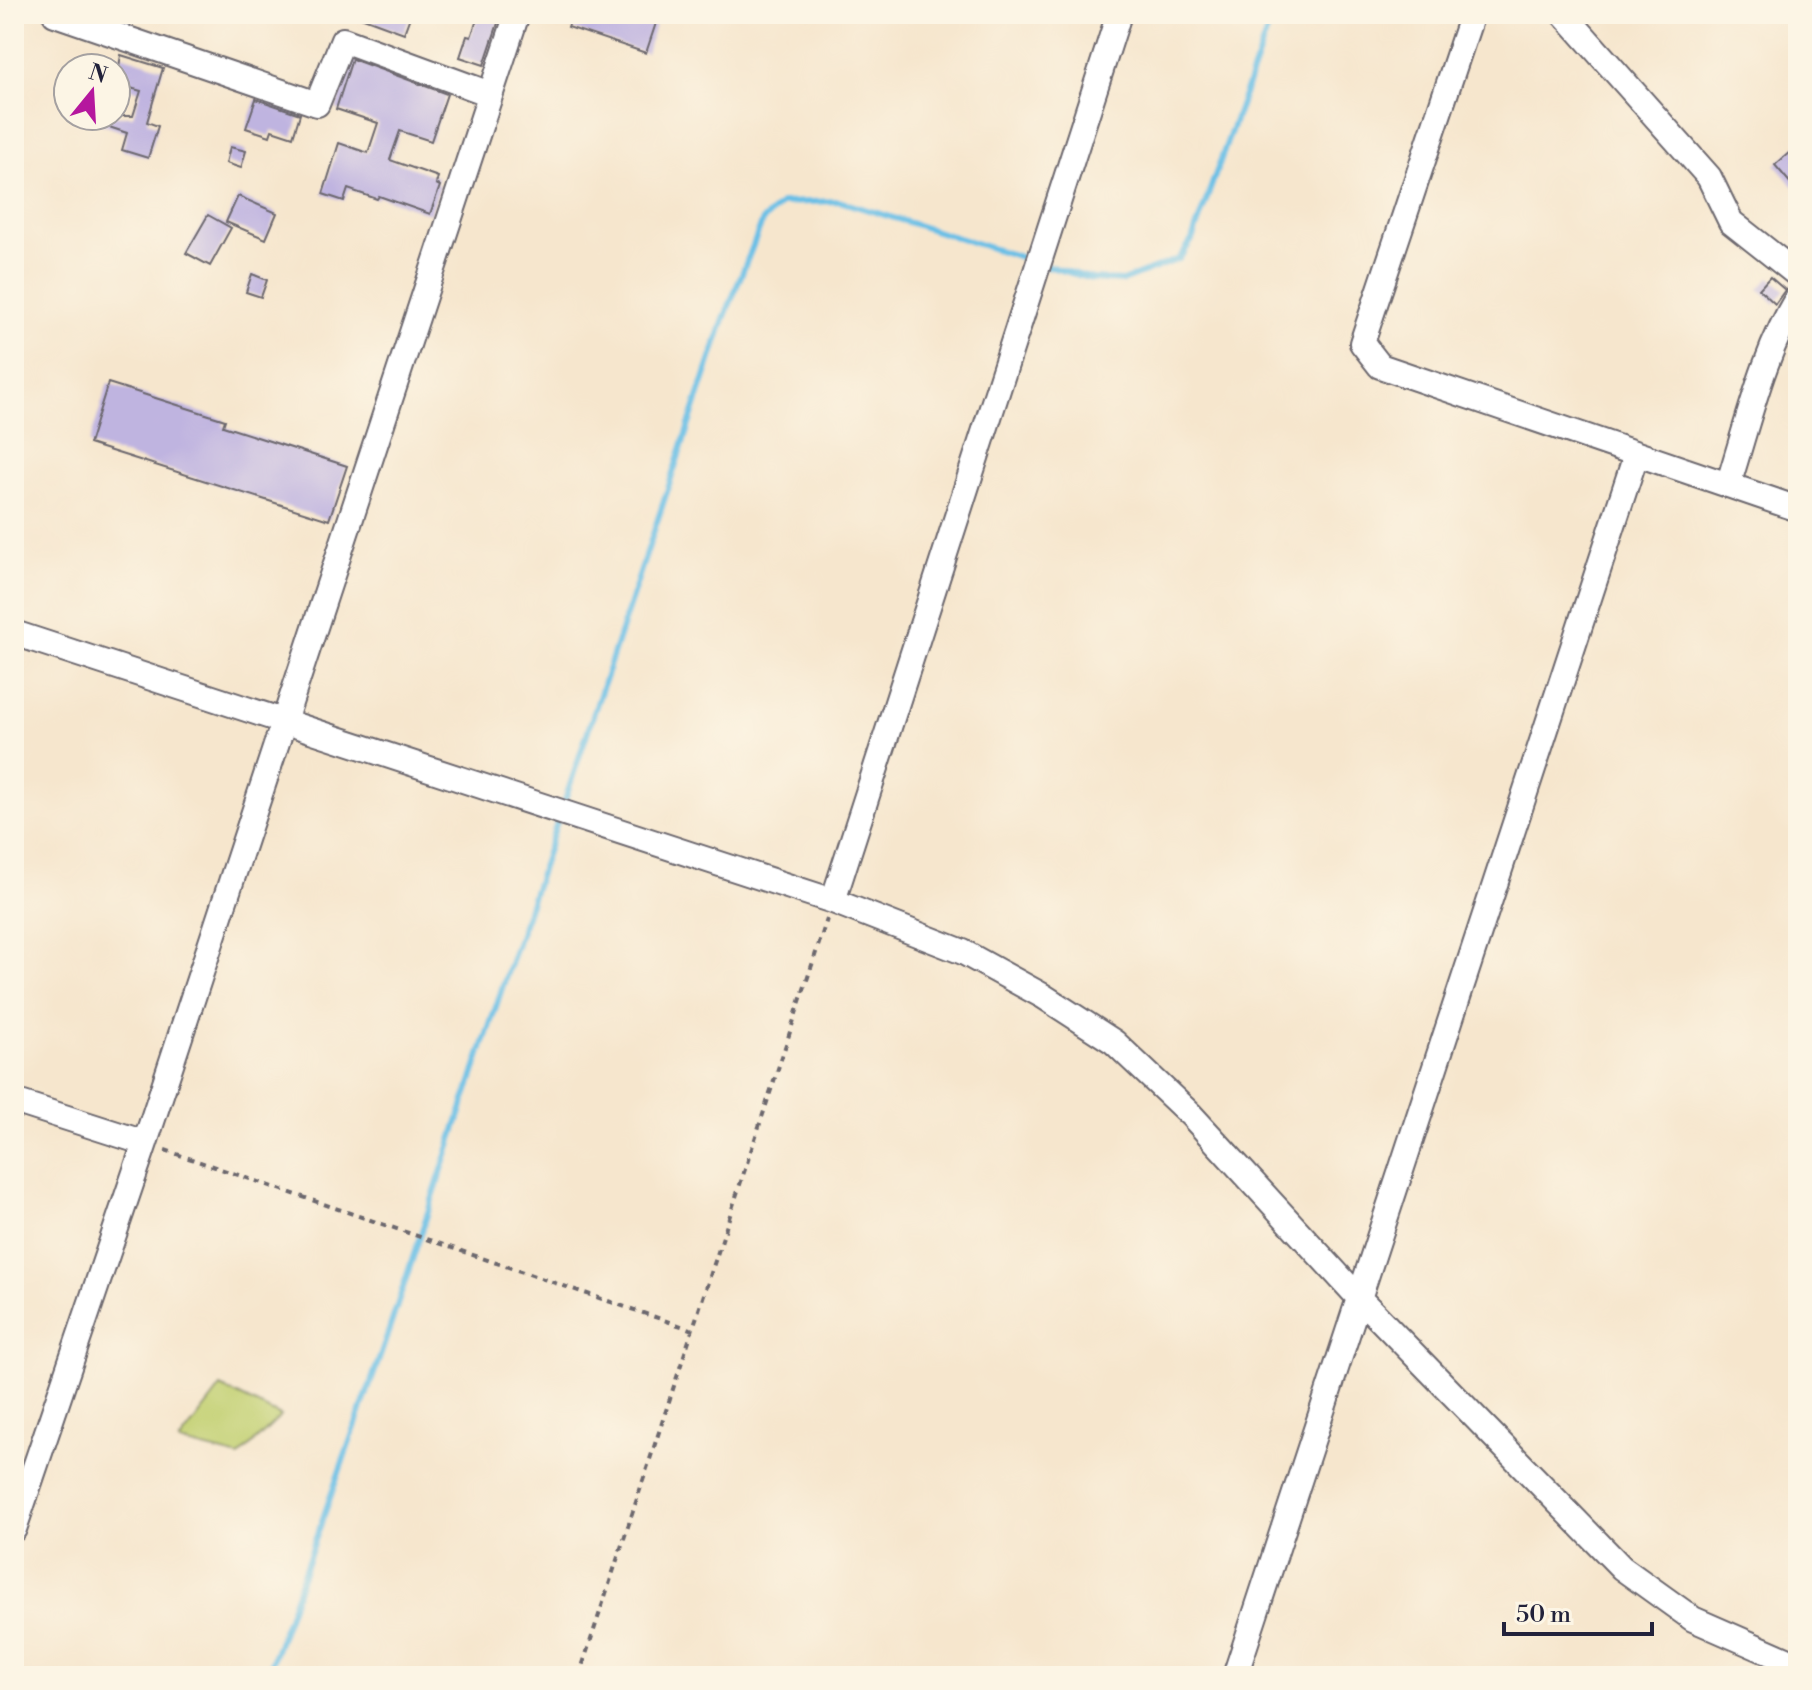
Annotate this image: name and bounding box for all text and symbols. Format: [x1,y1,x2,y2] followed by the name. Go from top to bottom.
[52,52,132,132] north arrow
[85,59,111,90] text: N
[1504,1586,1652,1636] scale bar
[1516,1600,1571,1630] text: 50 m

